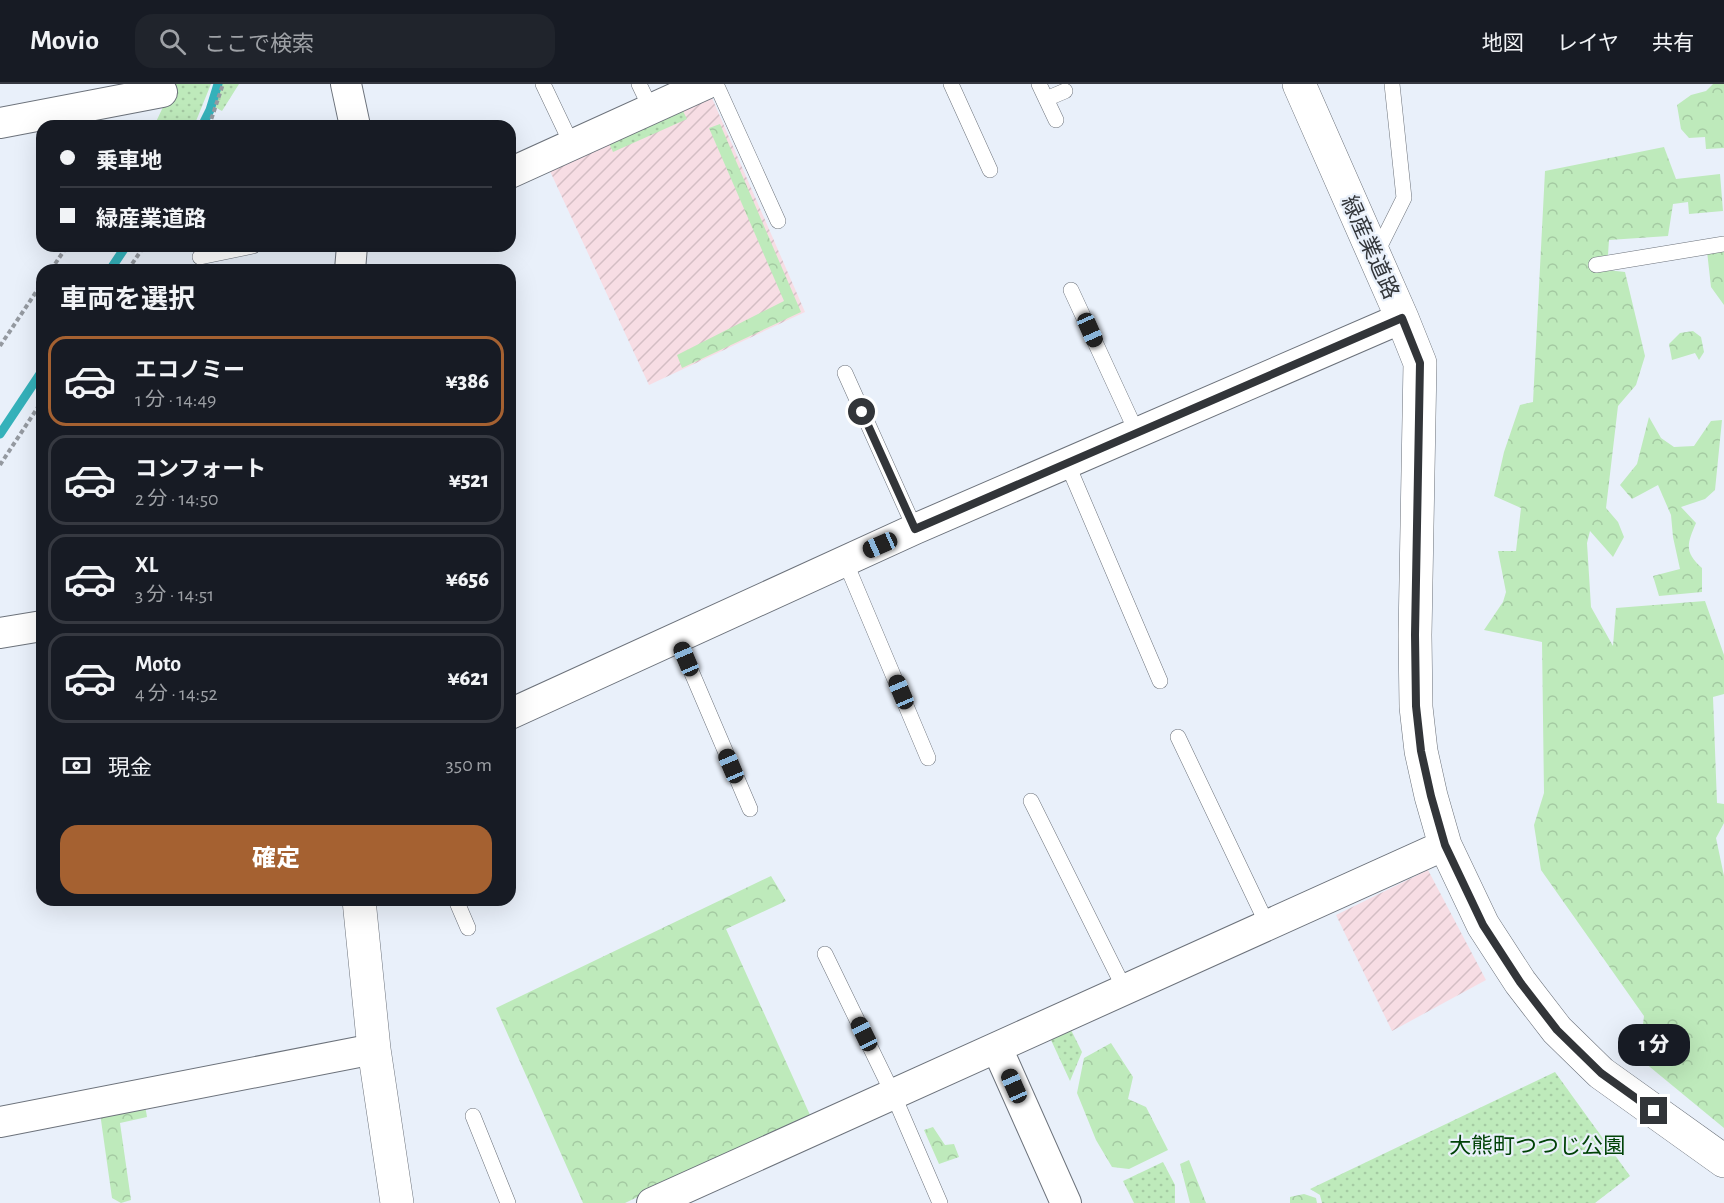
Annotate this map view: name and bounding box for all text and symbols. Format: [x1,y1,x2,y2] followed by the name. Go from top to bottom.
[135,14,555,68] search box
[156,25,189,58] icon: search
[30,27,99,55] text: Movio
[204,33,314,55] text: ここで検索
[1482,33,1524,54] text: 地図
[1557,33,1619,54] text: レイヤ
[1652,33,1694,54] text: 共有
[96,150,162,172] text: 乗車地
[1338,192,1403,302] street label: 緑産業道路
[96,208,206,230] text: 緑産業道路
[60,286,195,313] text: 車両を選択
[1074,310,1106,350] car
[63,354,117,408] icon: car
[135,359,245,381] text: エコノミー
[445,370,489,392] text: ¥386
[135,390,216,410] text: 1 分 · 14:49
[848,398,875,425] route start
[63,453,117,507] icon: car
[135,458,266,480] text: コンフォート
[449,469,489,491] text: ¥521
[135,489,219,509] text: 2 分 · 14:50
[860,529,900,561] car
[63,552,117,606] icon: car
[135,554,158,576] text: XL
[446,568,489,590] text: ¥656
[135,585,214,605] text: 3 分 · 14:51
[671,639,701,679] car
[63,651,117,705] icon: car
[135,653,181,675] text: Moto
[448,667,489,689] text: ¥621
[886,672,916,712] car
[135,684,218,704] text: 4 分 · 14:52
[716,746,746,786] car
[60,749,93,782] icon: cash
[446,755,492,775] text: 350 m
[108,757,152,779] text: 現金
[60,825,492,894] button: 確定
[848,1014,880,1054] car
[1618,1024,1690,1066] callout: 1 分
[1639,1035,1669,1055] text: 1 分
[998,1066,1030,1106] car
[1640,1097,1667,1124] route end
[1449,1134,1625,1157] park label: 大熊町つつじ公園

